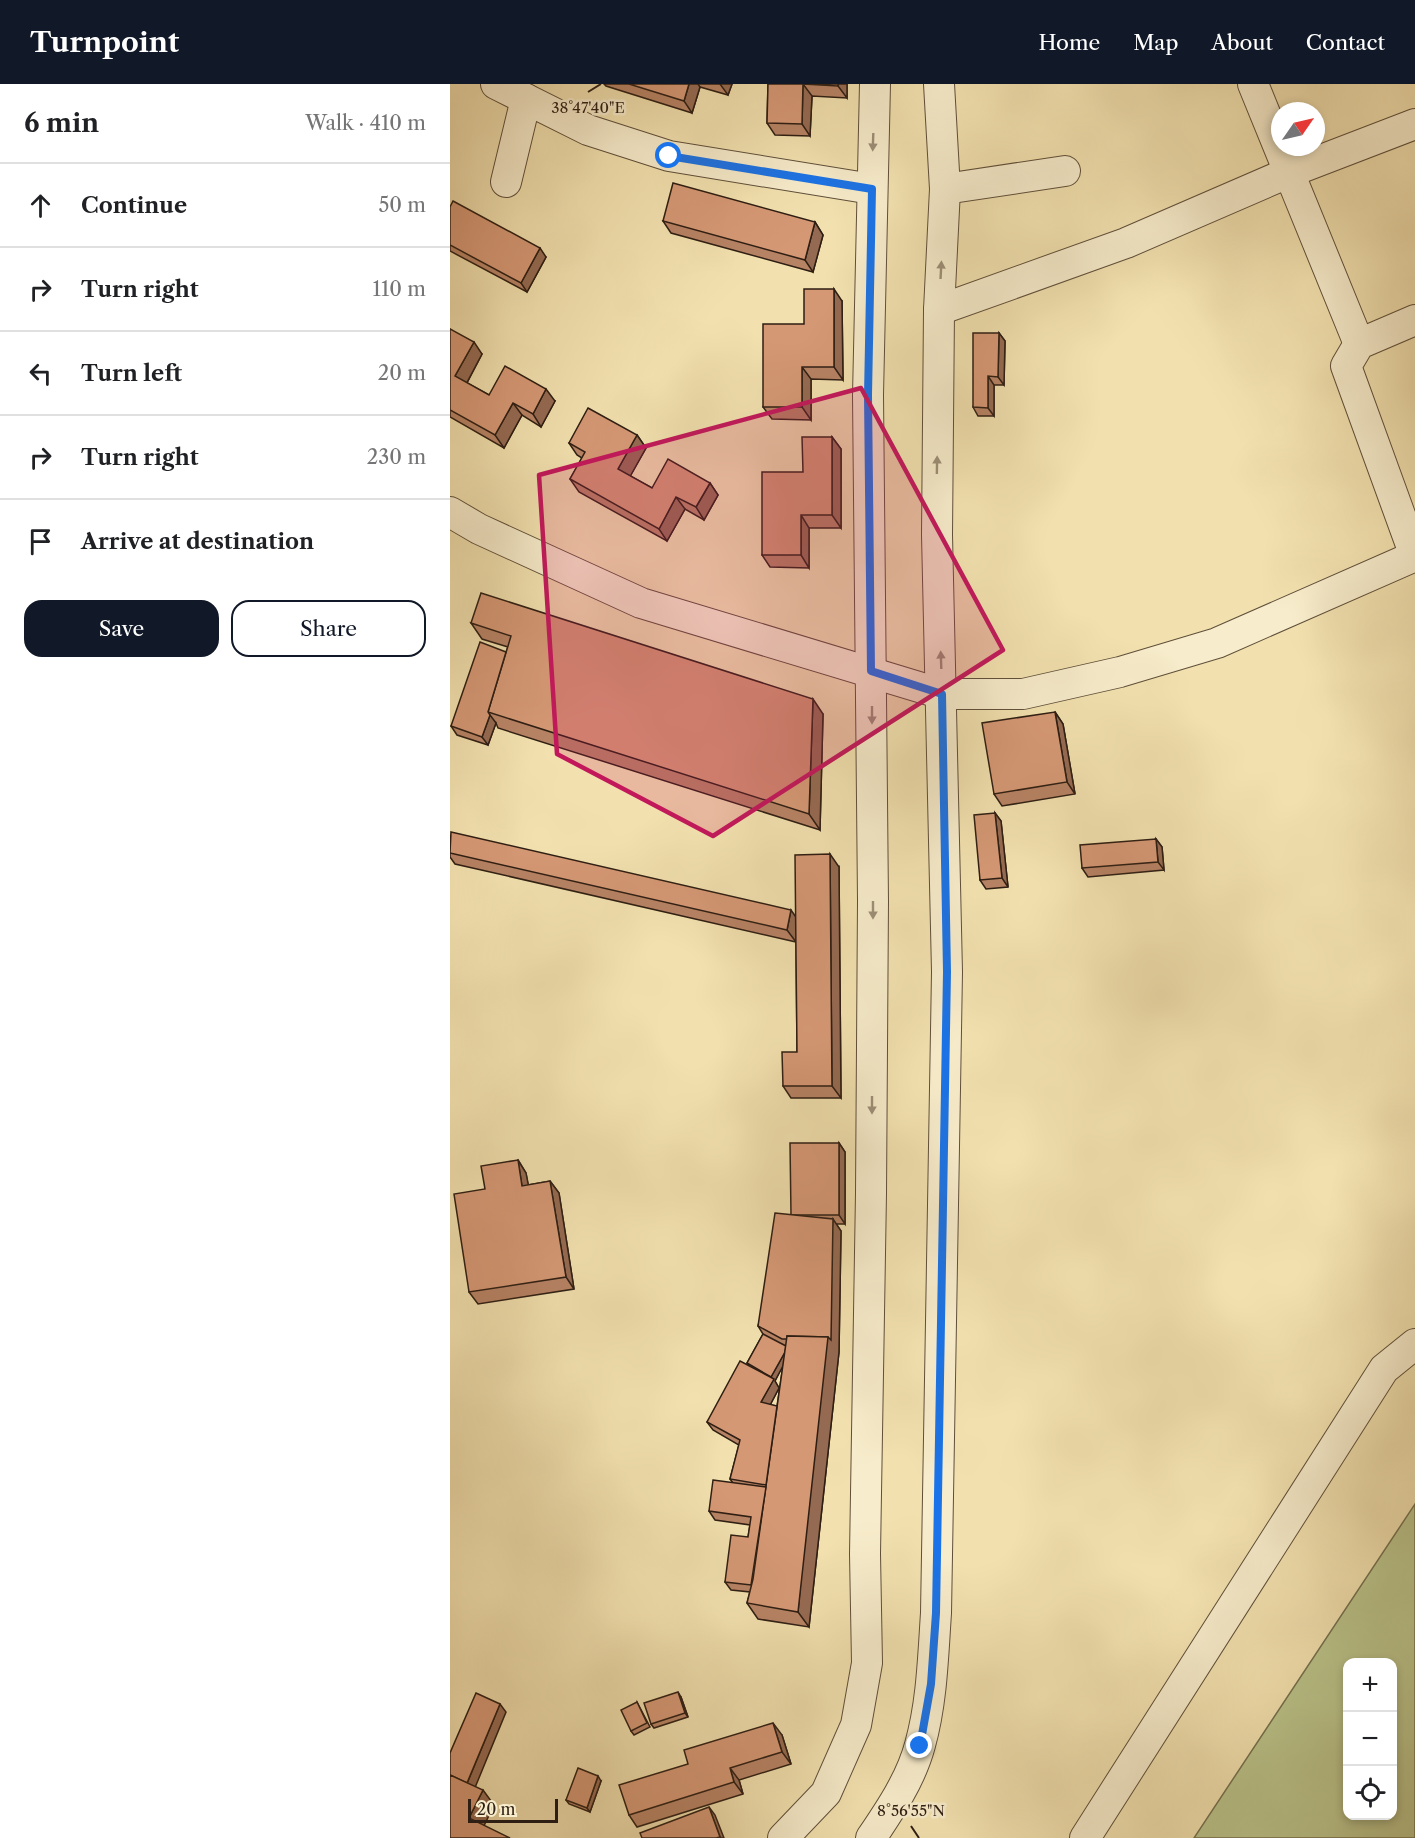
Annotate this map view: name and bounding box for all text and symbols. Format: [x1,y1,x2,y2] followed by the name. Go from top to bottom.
[30,25,179,59] text: Turnpoint
[1039,30,1100,55] text: Home
[1133,30,1178,55] text: Map
[1211,30,1273,55] text: About
[1306,30,1385,55] text: Contact
[551,98,625,117] text: 38°47'40"E
[1271,102,1325,156] north arrow
[24,107,99,139] text: 6 min
[305,111,426,135] text: Walk · 410 m
[869,133,878,152] one-way arrow
[655,142,681,168] route start
[24,189,57,222] icon: ahead
[81,192,187,219] text: Continue
[379,193,426,217] text: 50 m
[937,260,946,279] one-way arrow
[24,273,57,306] icon: right
[81,276,199,303] text: Turn right
[373,277,426,301] text: 110 m
[24,357,57,390] icon: left
[81,360,182,387] text: Turn left
[378,361,426,385] text: 20 m
[24,441,57,474] icon: right
[81,444,199,471] text: Turn right
[367,445,426,469] text: 230 m
[933,455,942,474] one-way arrow
[24,525,57,558] icon: arrive
[81,528,314,555] text: Arrive at destination
[24,600,219,657] button: Save
[231,600,426,657] button: Share
[936,650,946,669] one-way arrow
[867,706,876,725] one-way arrow
[868,901,878,920] one-way arrow
[867,1096,877,1115] one-way arrow
[1343,1658,1397,1820] map controls
[1343,1658,1397,1712] button: +
[1343,1712,1397,1766] button: −
[906,1732,932,1758] route end
[1343,1766,1397,1820] button: locate
[468,1796,558,1824] scale bar
[477,1799,516,1819] text: 20 m
[877,1801,945,1820] text: 8°56'55"N

